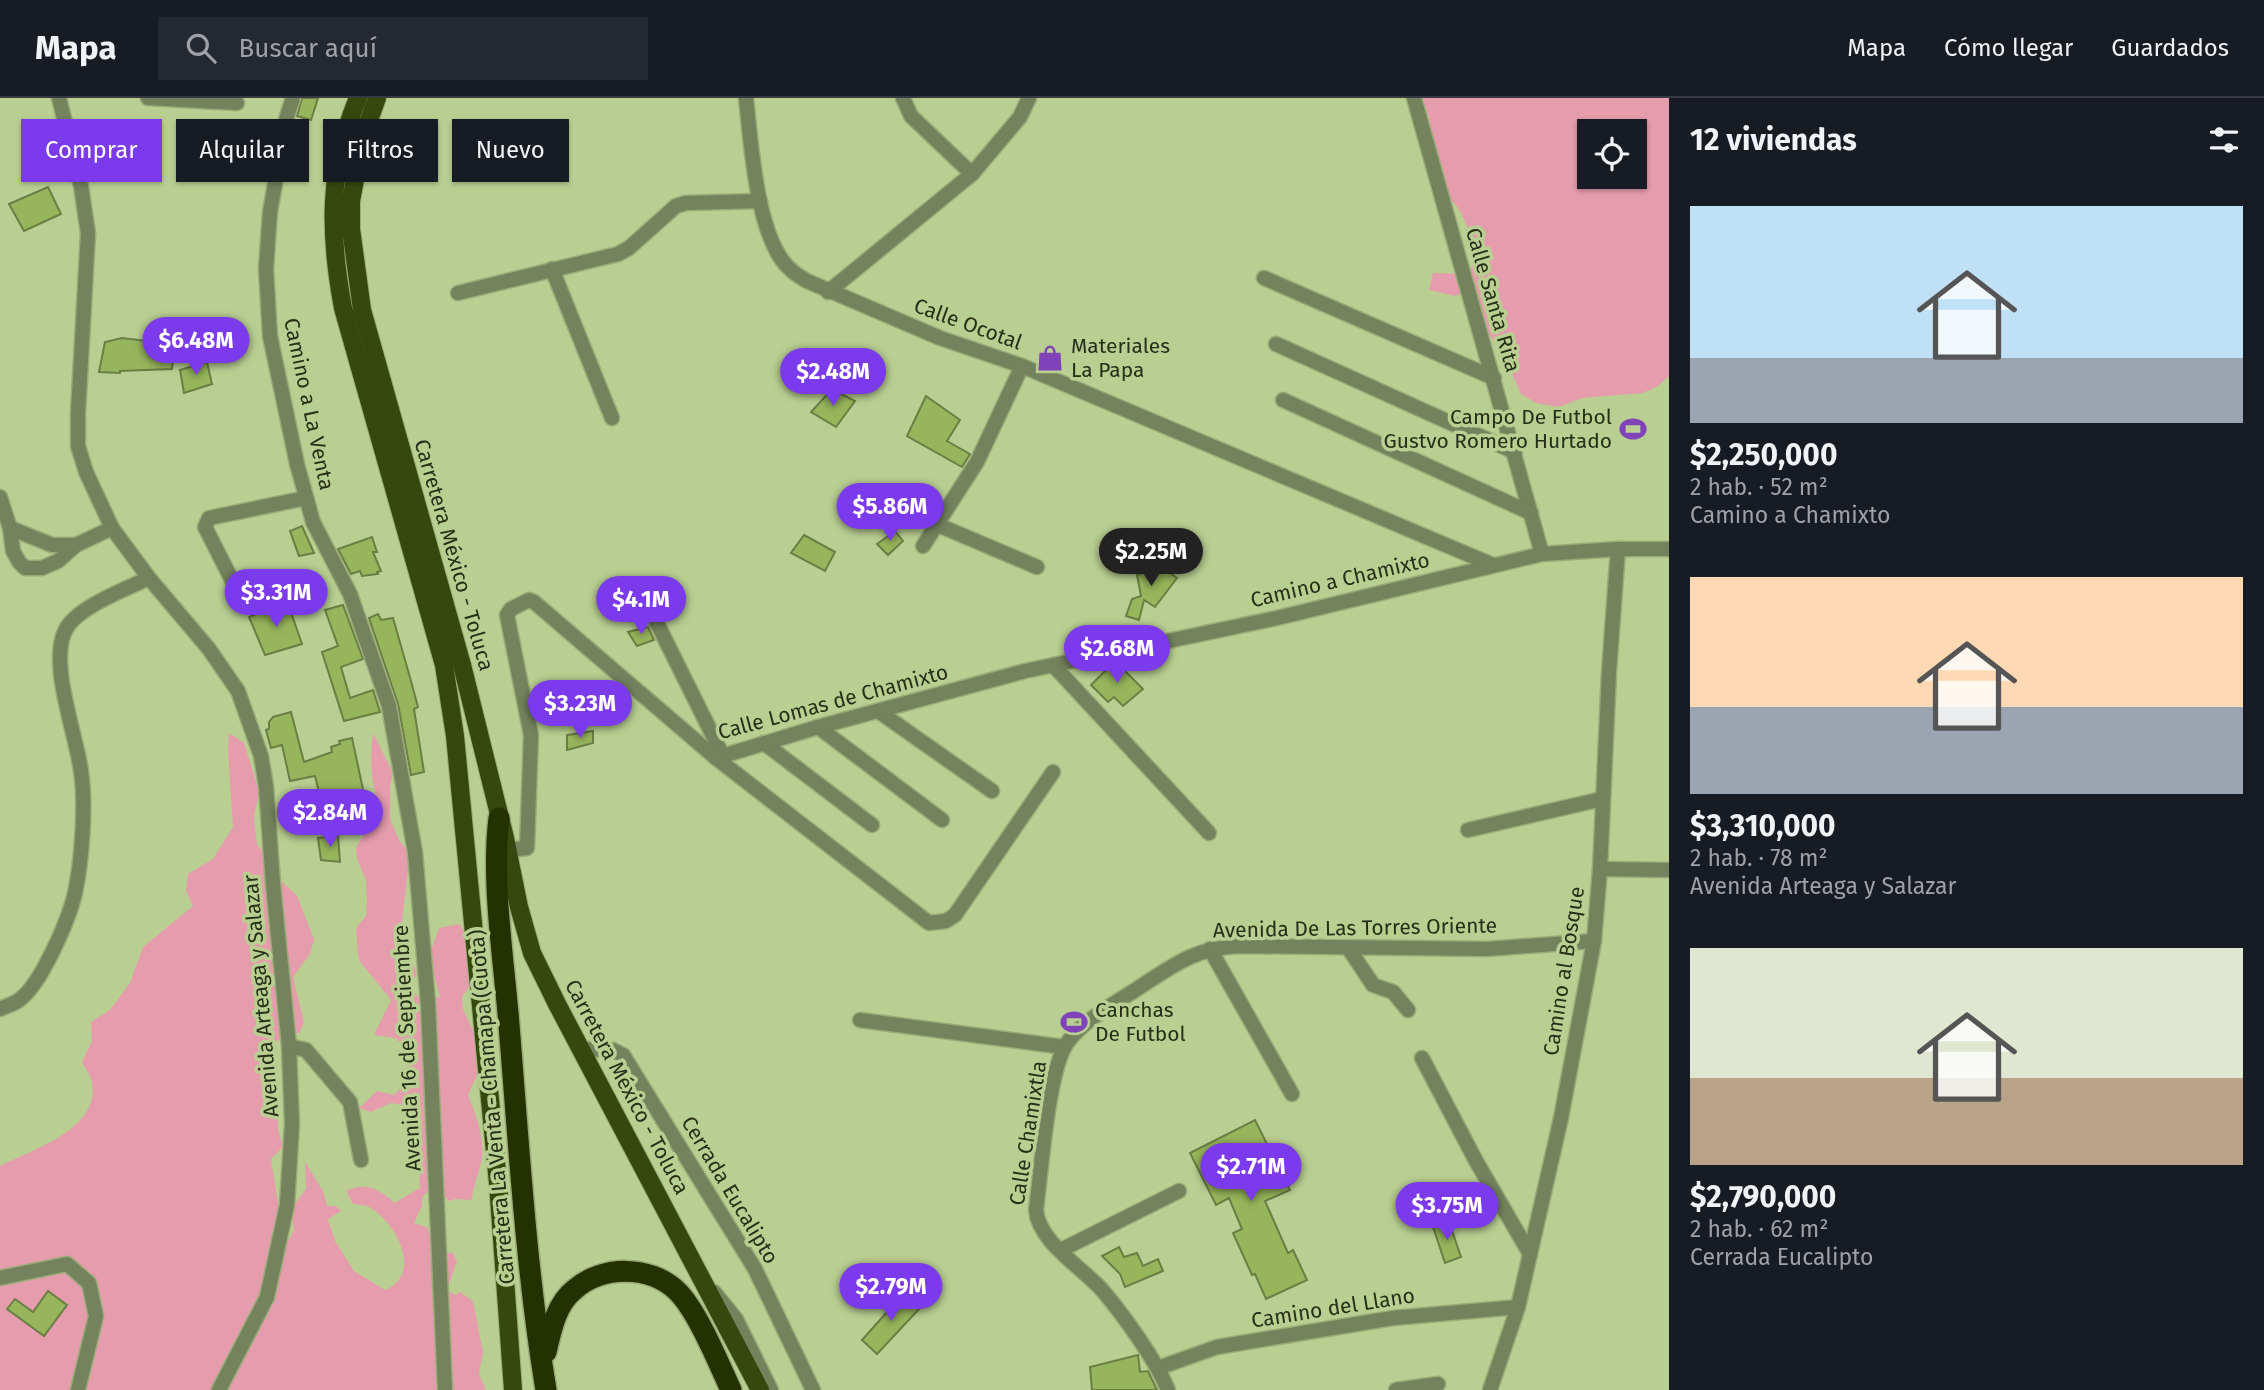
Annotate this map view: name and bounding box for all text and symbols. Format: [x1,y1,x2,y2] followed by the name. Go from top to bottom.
[158,17,648,80] search box
[35,28,116,68] text: Mapa
[182,29,220,67] icon: search
[238,33,377,64] text: Buscar aquí
[1847,34,1906,62] text: Mapa
[1944,34,2073,62] text: Cómo llegar
[2111,34,2229,62] text: Guardados
[21,119,162,182] chip: Comprar
[176,119,309,182] chip: Alquilar
[323,119,438,182] chip: Filtros
[452,119,569,182] chip: Nuevo
[1577,119,1647,189] map controls
[1577,119,1647,189] button: locate
[2205,121,2243,159] icon: filters
[1690,122,1857,158] text: 12 viviendas
[1460,225,1526,375] street label: Calle Santa Rita
[1904,252,2030,378] icon: home
[910,292,1026,356] street label: Calle Ocotal
[278,316,340,492] street label: Camino a La Venta
[139,317,253,377] pin: $6.48M
[158,326,234,354] text: $6.48M
[1071,333,1170,383] place label: Materiales La Papa
[1035,343,1065,373] shop icon: Materiales La Papa
[776,348,890,408] pin: $2.48M
[796,357,870,385] text: $2.48M
[1383,404,1612,454] place label: Campo De Futbol Gustvo Romero Hurtado
[1618,414,1648,444] sports icon: Campo De Futbol Gustvo Romero Hurtado
[408,436,500,674] street label: Carretera México - Toluca
[1690,437,1837,473] text: $2,250,000
[1690,473,1828,501] text: 2 hab. · 52 m²
[833,484,947,543] pin: $5.86M
[853,492,927,520] text: $5.86M
[1690,501,1890,529] text: Camino a Chamixto
[1094,528,1208,588] pin: $2.25M
[1115,537,1187,565] text: $2.25M
[1248,547,1432,613] street label: Camino a Chamixto
[219,570,333,629] pin: $3.31M
[592,576,690,636] pin: $4.1M
[241,578,311,606] text: $3.31M
[612,585,670,613] text: $4.1M
[1904,623,2030,749] icon: home
[1060,626,1174,685] pin: $2.68M
[1080,634,1154,662] text: $2.68M
[715,659,951,745] street label: Calle Lomas de Chamixto
[523,680,637,740] pin: $3.23M
[544,689,616,717] text: $3.23M
[273,790,387,849] pin: $2.84M
[293,798,367,826] text: $2.84M
[1690,808,1836,844] text: $3,310,000
[1690,844,1827,872] text: 2 hab. · 78 m²
[1690,872,1956,900] text: Avenida Arteaga y Salazar
[237,874,285,1118] street label: Avenida Arteaga y Salazar
[1538,885,1590,1057] street label: Camino al Bosque
[1213,913,1497,943] street label: Avenida De Las Torres Oriente
[388,924,426,1172] street label: Avenida 16 de Septiembre
[464,929,520,1285] street label: Carretera La Venta - Chamapa (Cuota)
[559,975,695,1199] street label: Carretera México - Toluca
[1904,994,2030,1120] icon: home
[1095,997,1186,1047] place label: Canchas De Futbol
[1059,1007,1089,1037] sports icon: Canchas De Futbol
[1004,1059,1052,1207] street label: Calle Chamixtla
[676,1112,784,1268] street label: Cerrada Eucalipto
[1194,1144,1308,1203] pin: $2.71M
[1216,1152,1286,1180] text: $2.71M
[1690,1179,1836,1215] text: $2,790,000
[1390,1182,1504,1242] pin: $3.75M
[1411,1191,1483,1219] text: $3.75M
[1690,1215,1828,1243] text: 2 hab. · 62 m²
[1690,1243,1873,1271] text: Cerrada Eucalipto
[834,1264,948,1323] pin: $2.79M
[855,1272,927,1300] text: $2.79M
[1249,1282,1417,1334] street label: Camino del Llano

